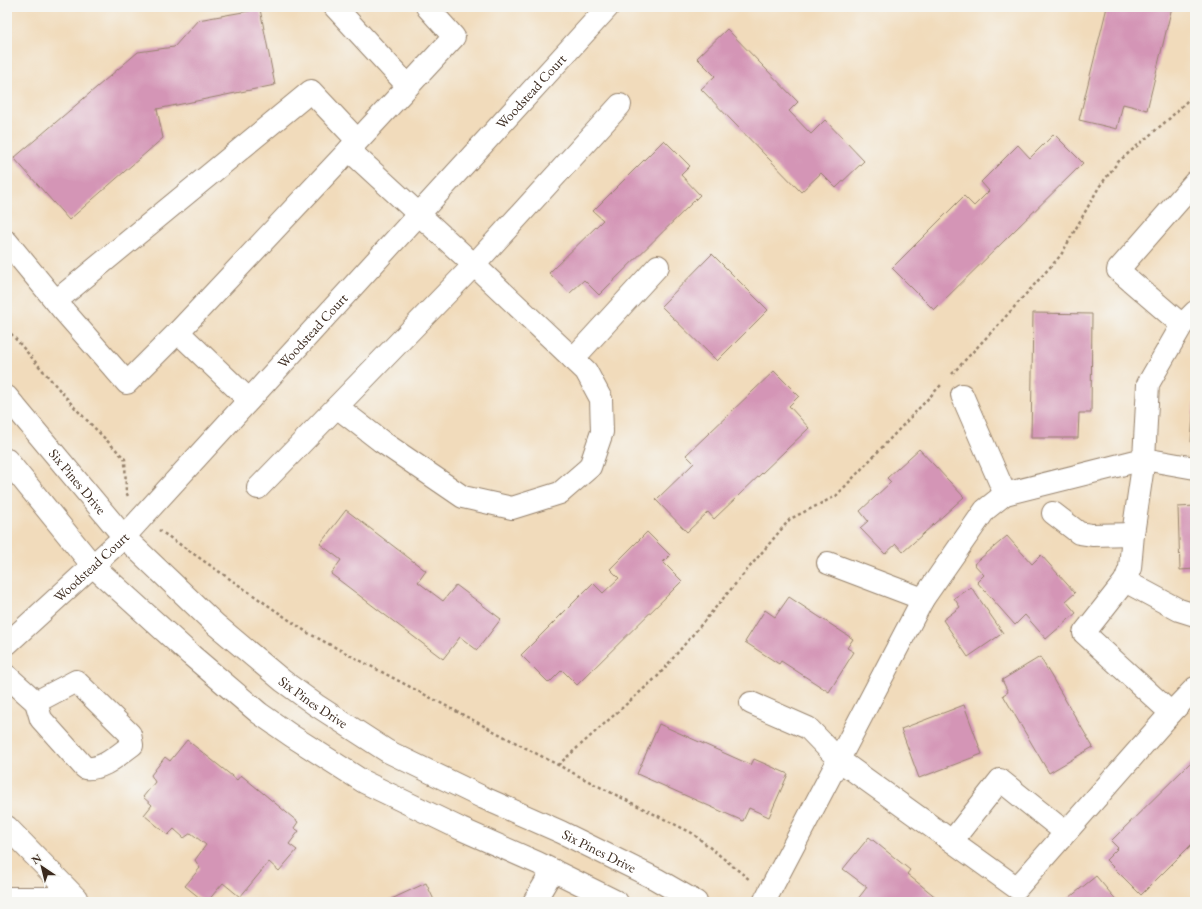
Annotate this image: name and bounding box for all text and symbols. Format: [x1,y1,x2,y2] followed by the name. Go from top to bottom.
[492,50,570,133] street label: Woodstead Court
[274,289,352,372] street label: Woodstead Court
[45,445,110,518] street label: Six Pines Drive
[50,528,133,606] street label: Woodstead Court
[275,672,352,733] street label: Six Pines Drive
[559,825,640,877] street label: Six Pines Drive
[22,847,62,887] north arrow
[29,850,44,867] text: N

